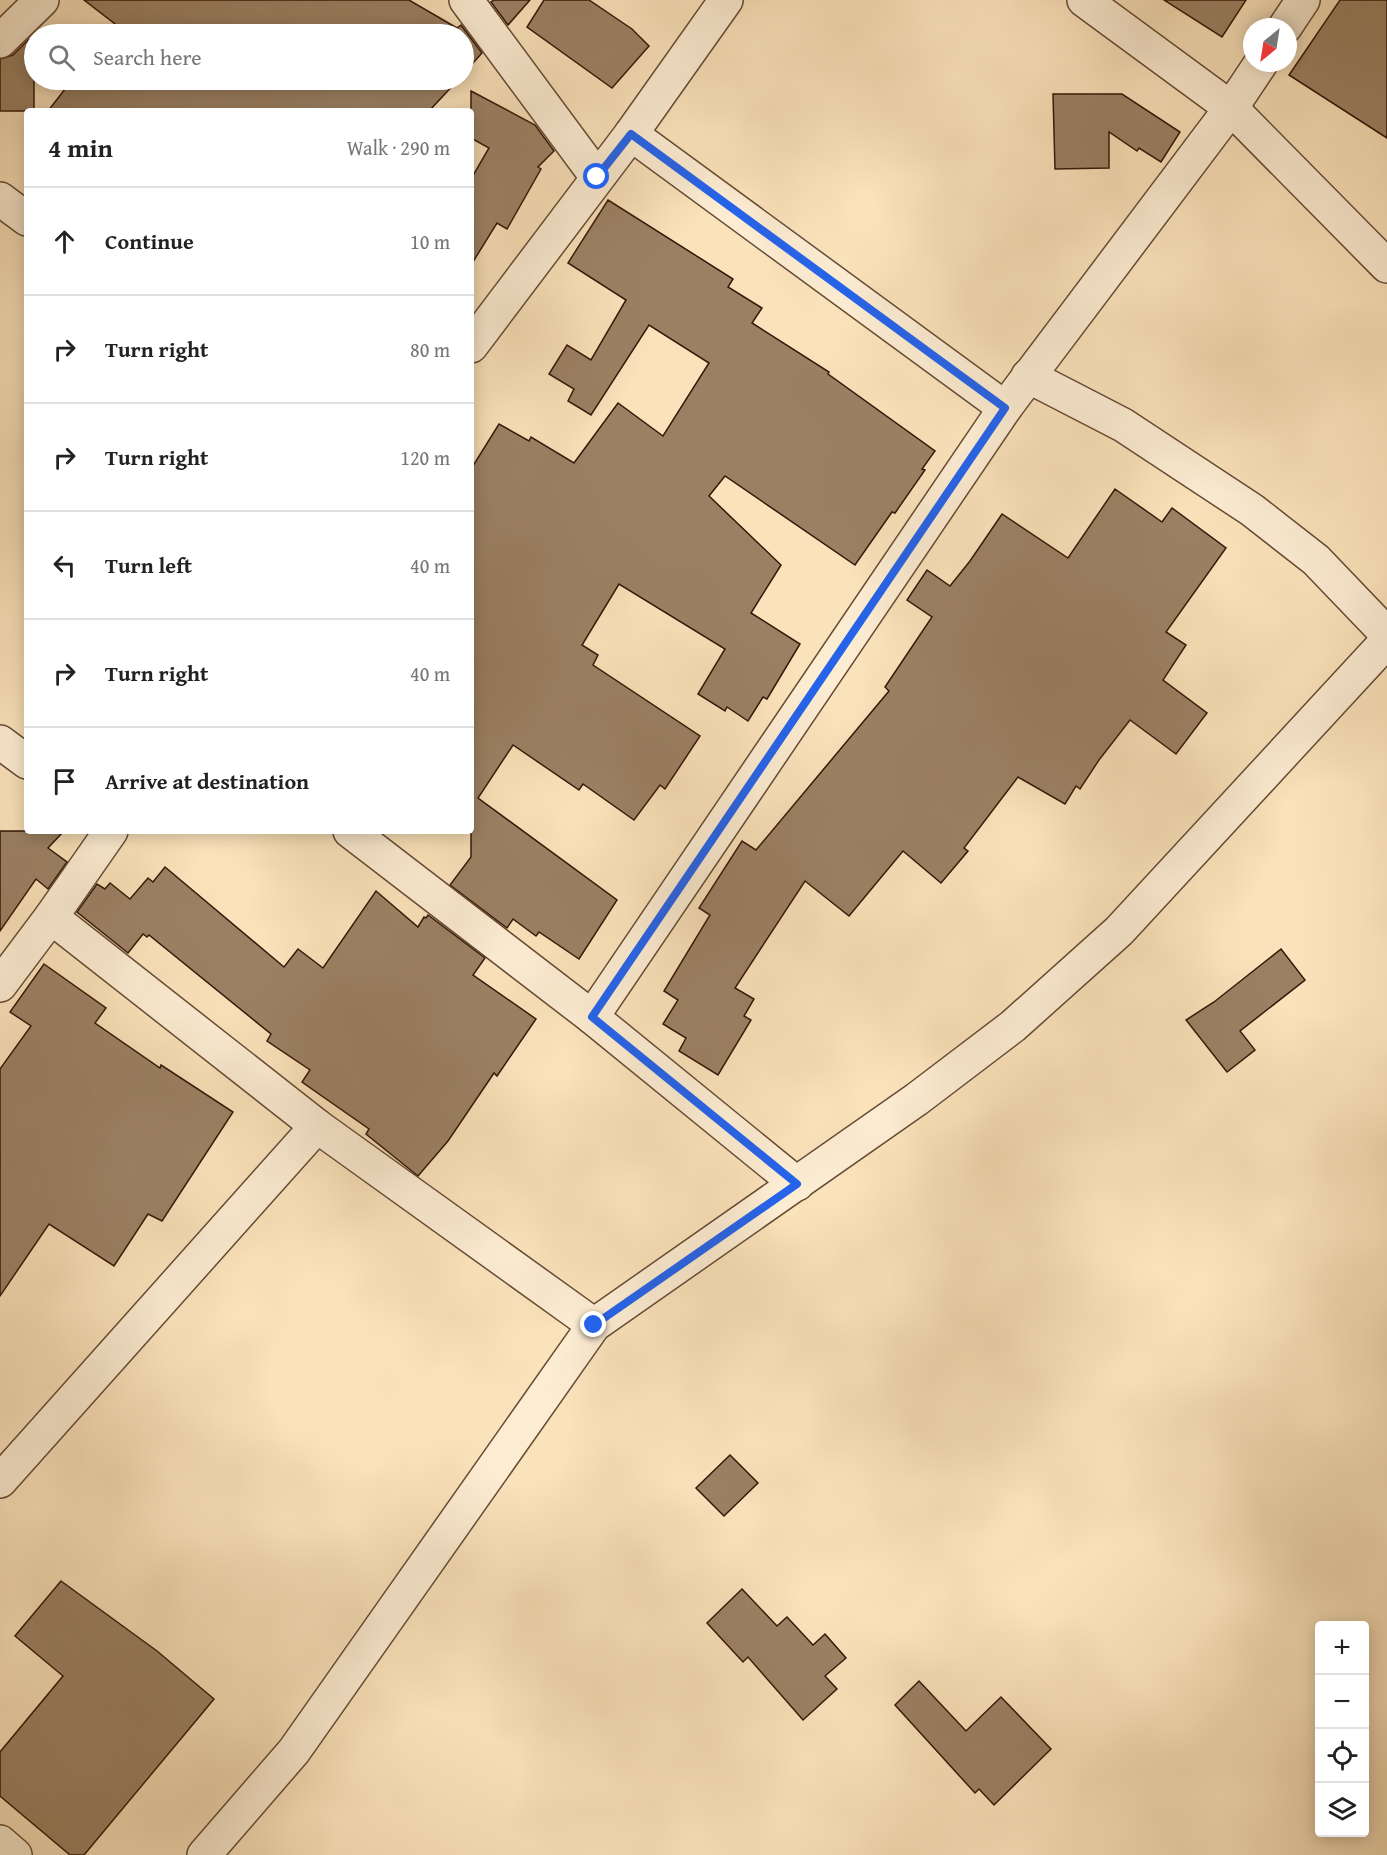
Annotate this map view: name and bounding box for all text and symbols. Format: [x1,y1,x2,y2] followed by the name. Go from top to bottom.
[1243,18,1297,72] north arrow
[24,24,474,90] search box
[45,41,78,74] icon: search
[93,41,202,73] text: Search here
[48,128,113,167] text: 4 min
[347,133,450,162] text: Walk · 290 m
[583,163,609,189] route start
[48,225,81,258] icon: ahead
[105,225,194,257] text: Continue
[410,227,450,256] text: 10 m
[48,333,81,366] icon: right
[105,333,208,365] text: Turn right
[410,335,450,364] text: 80 m
[48,441,81,474] icon: right
[105,441,208,473] text: Turn right
[400,443,450,472] text: 120 m
[48,549,81,582] icon: left
[105,549,192,581] text: Turn left
[410,551,450,580] text: 40 m
[48,657,81,690] icon: right
[105,657,208,689] text: Turn right
[410,659,450,688] text: 40 m
[48,765,81,798] icon: arrive
[105,765,309,797] text: Arrive at destination
[580,1311,606,1337] route end
[1315,1621,1369,1837] map controls
[1315,1621,1369,1675] button: +
[1315,1675,1369,1729] button: −
[1315,1729,1369,1783] button: locate
[1315,1783,1369,1837] button: layers

